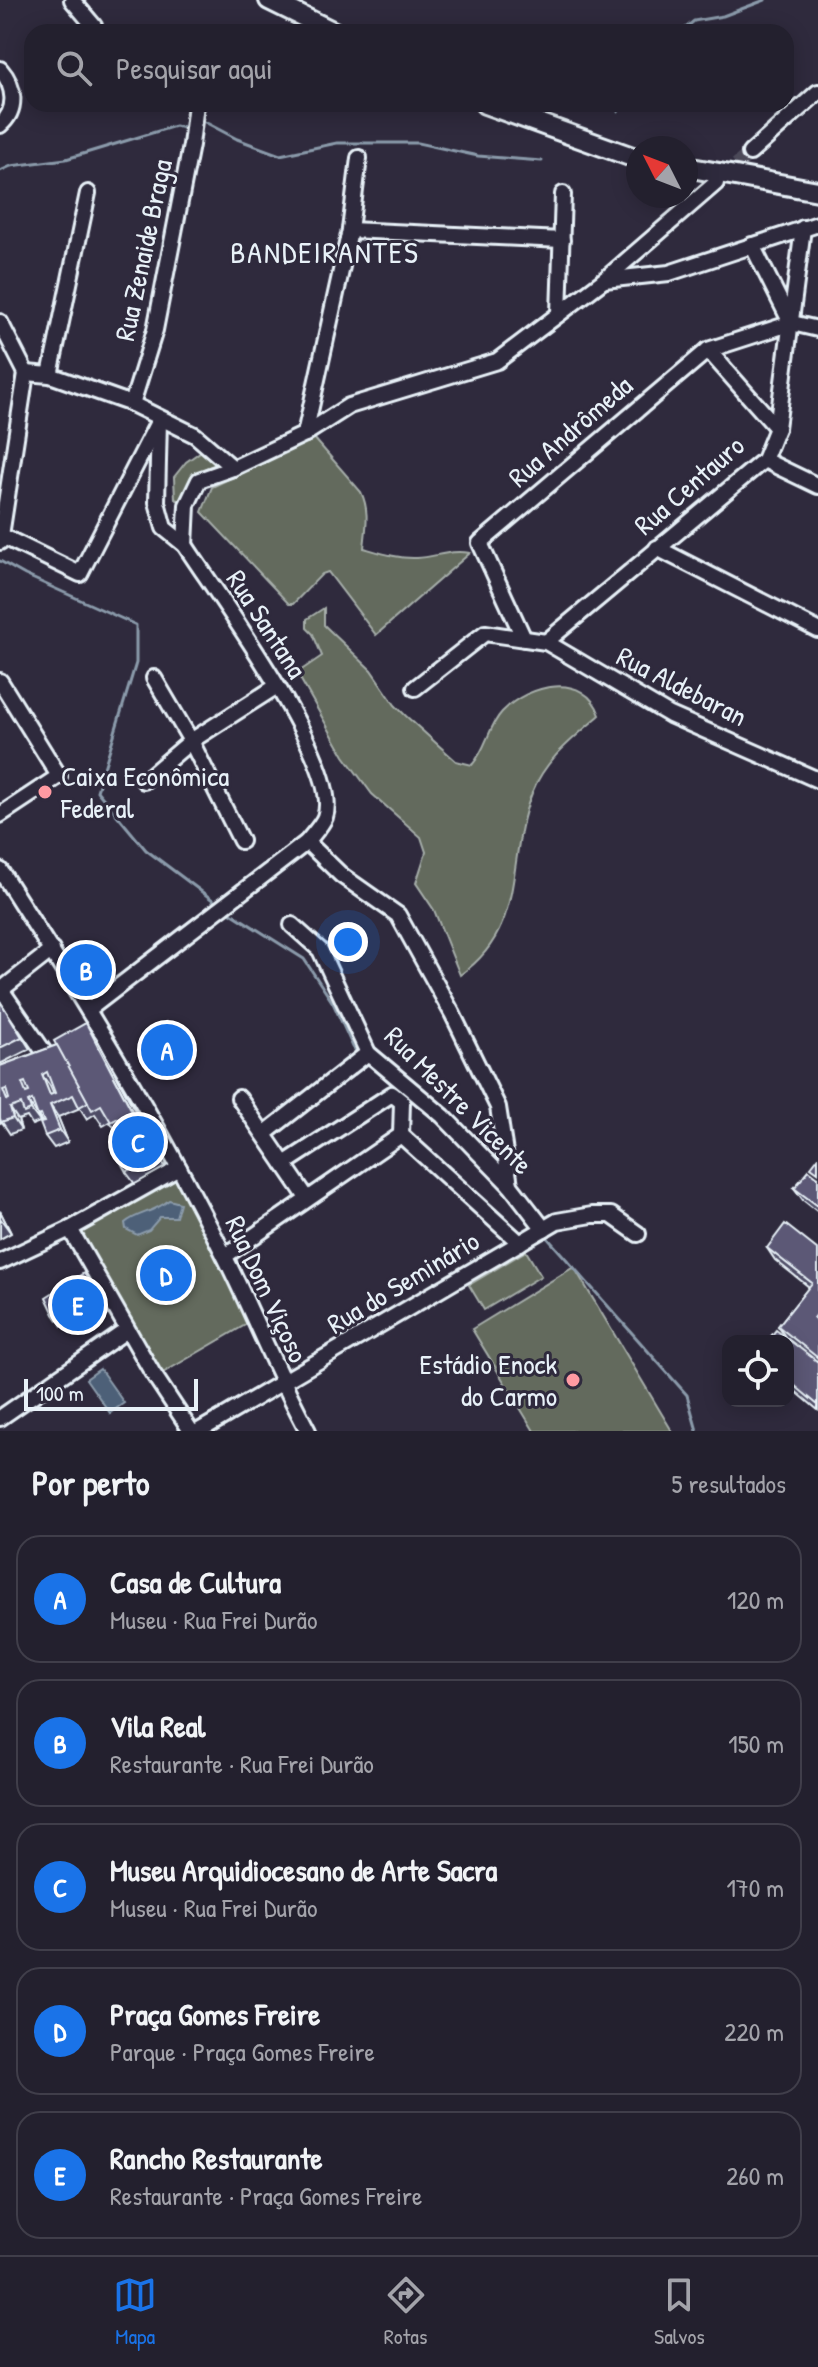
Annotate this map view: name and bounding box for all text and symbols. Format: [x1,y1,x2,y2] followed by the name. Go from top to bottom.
[24,24,794,112] search box
[52,46,96,90] icon: search
[116,48,273,88] text: Pesquisar aqui
[626,136,698,208] north arrow
[105,156,181,344] street label: Rua Zenaide Braga
[230,232,420,272] district label: BANDEIRANTES
[500,367,640,495] street label: Rua Andrômeda
[626,427,752,543] street label: Rua Centauro
[218,562,316,686] street label: Rua Santana
[610,637,754,735] street label: Rua Aldebaran
[60,757,229,827] place label: Caixa Econômica Federal
[36,783,54,801] marker: Caixa Econômica Federal
[328,922,368,962] your location
[60,940,112,1000] pin: B
[376,1017,542,1183] street label: Rua Mestre Vicente
[141,1020,193,1080] pin: A
[112,1112,164,1172] pin: C
[216,1210,318,1368] street label: Rua Dom Viçoso
[320,1222,486,1342] street label: Rua do Seminário
[140,1245,192,1305] pin: D
[52,1275,104,1335] pin: E
[722,1335,794,1407] map controls
[722,1335,794,1407] button: locate
[420,1345,557,1415] place label: Estádio Enock do Carmo
[564,1371,582,1389] marker: Estádio Enock do Carmo
[24,1375,198,1411] scale bar
[36,1378,84,1408] text: 100 m
[32,1460,150,1506] text: Por perto
[672,1466,786,1501] text: 5 resultados
[110,1562,281,1602] text: Casa de Cultura
[54,1582,66,1617] text: A
[727,1582,784,1617] text: 120 m
[110,1602,318,1637] text: Museu · Rua Frei Durão
[110,1706,206,1746] text: Vila Real
[53,1726,67,1761] text: B
[728,1726,784,1761] text: 150 m
[110,1746,374,1781] text: Restaurante · Rua Frei Durão
[110,1850,497,1890] text: Museu Arquidiocesano de Arte Sacra
[53,1870,67,1905] text: C
[726,1870,784,1905] text: 170 m
[110,1890,318,1925] text: Museu · Rua Frei Durão
[110,1994,320,2034] text: Praça Gomes Freire
[54,2014,66,2049] text: D
[724,2014,784,2049] text: 220 m
[110,2034,375,2069] text: Parque · Praça Gomes Freire
[110,2138,323,2178] text: Rancho Restaurante
[54,2158,66,2193] text: E
[726,2158,784,2193] text: 260 m
[110,2178,422,2213] text: Restaurante · Praça Gomes Freire
[113,2273,157,2351] tab: Mapa
[384,2273,428,2351] tab: Rotas
[654,2273,705,2351] tab: Salvos

